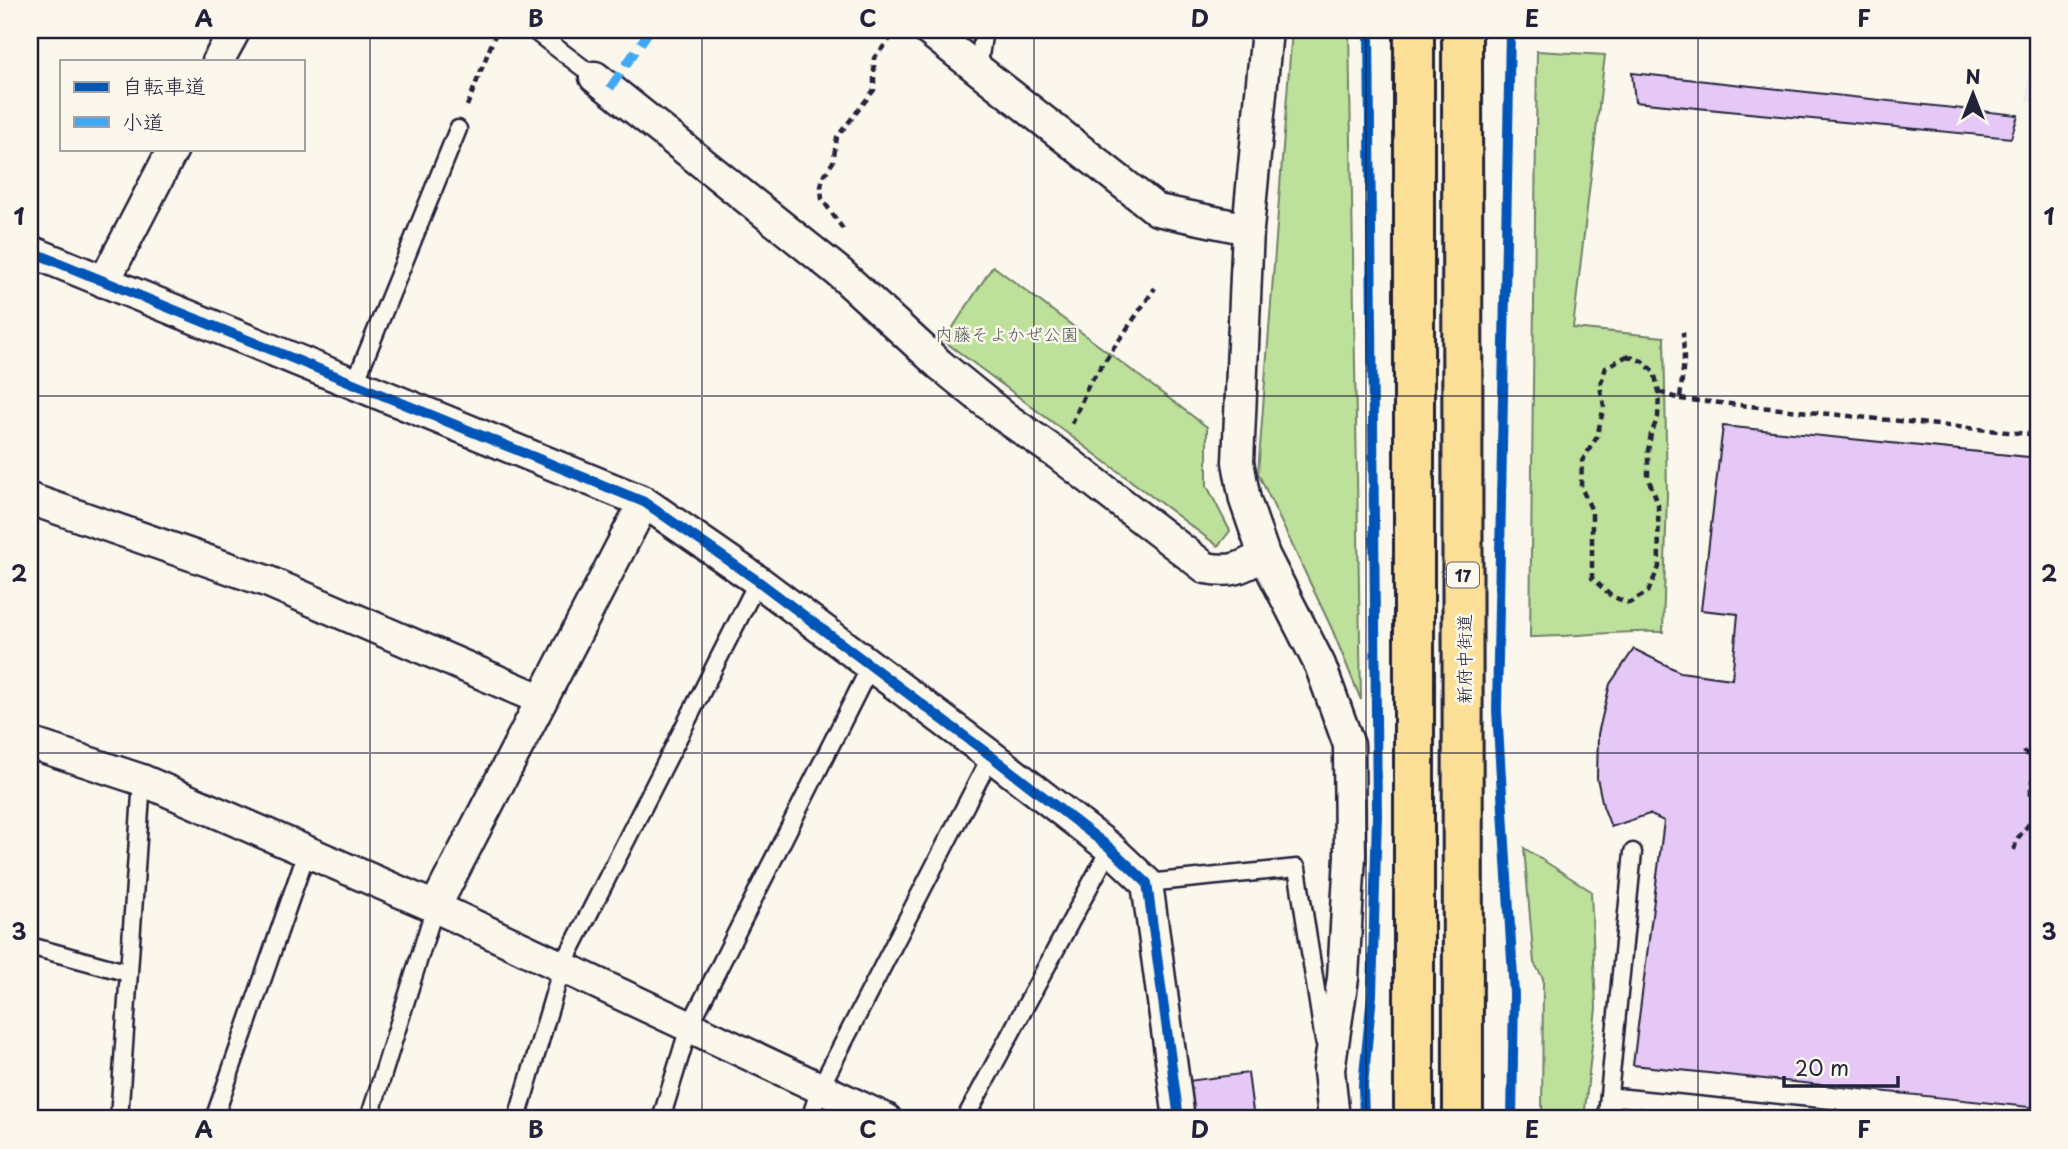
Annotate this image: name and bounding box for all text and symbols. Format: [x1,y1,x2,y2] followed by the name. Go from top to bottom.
[195,0,213,35] text: A
[528,0,544,35] text: B
[859,0,877,35] text: C
[1191,0,1209,35] text: D
[1525,0,1539,35] text: E
[1857,0,1871,35] text: F
[60,60,304,150] legend
[1938,60,2008,130] north arrow
[1965,62,1981,90] text: N
[122,69,206,101] text: 自転車道
[122,105,164,137] text: 小道
[14,198,25,233] text: 1
[2044,198,2055,233] text: 1
[935,320,1079,347] park label: 内藤そよかぜ公園
[11,555,27,590] text: 2
[2041,555,2057,590] text: 2
[1447,562,1479,588] road number: 17
[1450,614,1477,704] street label: 新府中街道
[11,913,27,948] text: 3
[2041,913,2057,948] text: 3
[1784,1044,1898,1088] scale bar
[1795,1051,1849,1083] text: 20 m
[195,1111,213,1146] text: A
[528,1111,544,1146] text: B
[859,1111,877,1146] text: C
[1191,1111,1209,1146] text: D
[1525,1111,1539,1146] text: E
[1857,1111,1871,1146] text: F

